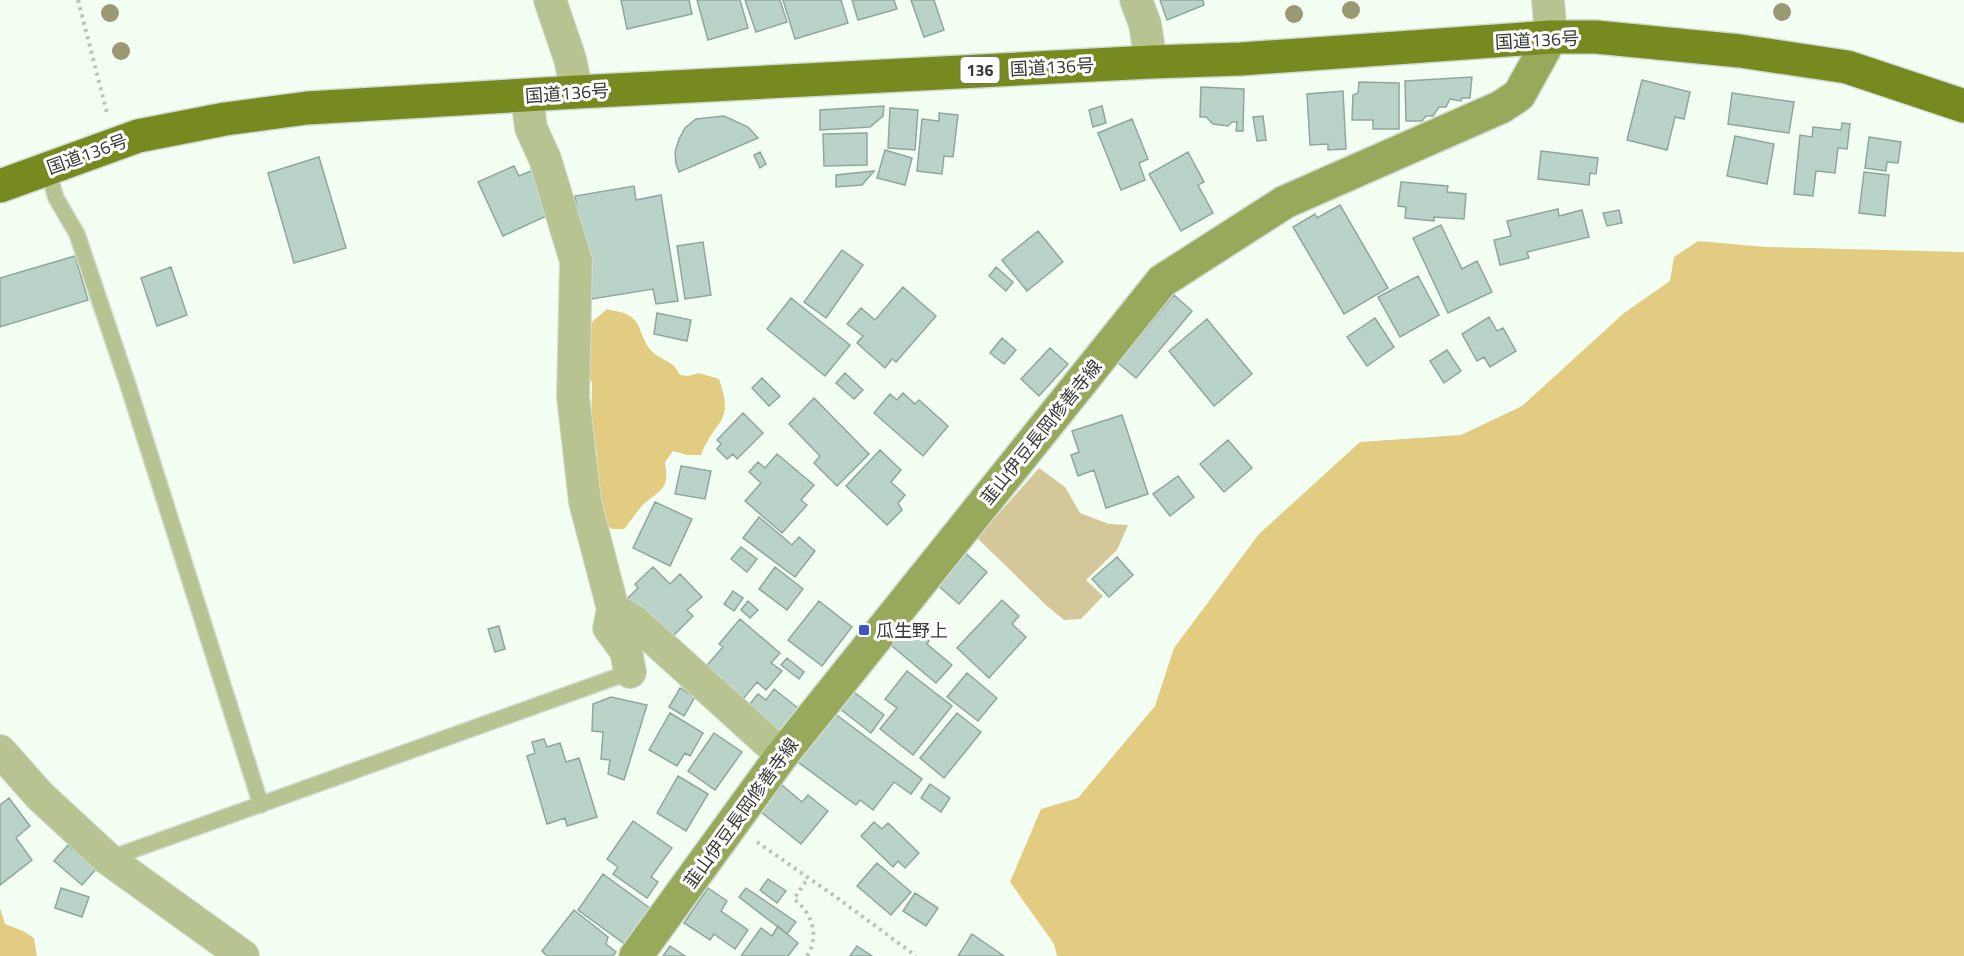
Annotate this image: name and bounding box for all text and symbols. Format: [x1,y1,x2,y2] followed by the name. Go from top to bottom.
[1494,24,1580,56] street label: 国道136号
[1009,51,1095,83] street label: 国道136号
[960,57,1000,83] road number: 136
[524,77,610,109] street label: 国道136号
[43,127,131,181] street label: 国道136号
[974,354,1108,510] street label: 韮山伊豆長岡修善寺線
[876,617,948,644] place label: 瓜生野上
[857,623,871,637] marker: 瓜生野上
[677,732,805,894] street label: 韮山伊豆長岡修善寺線

